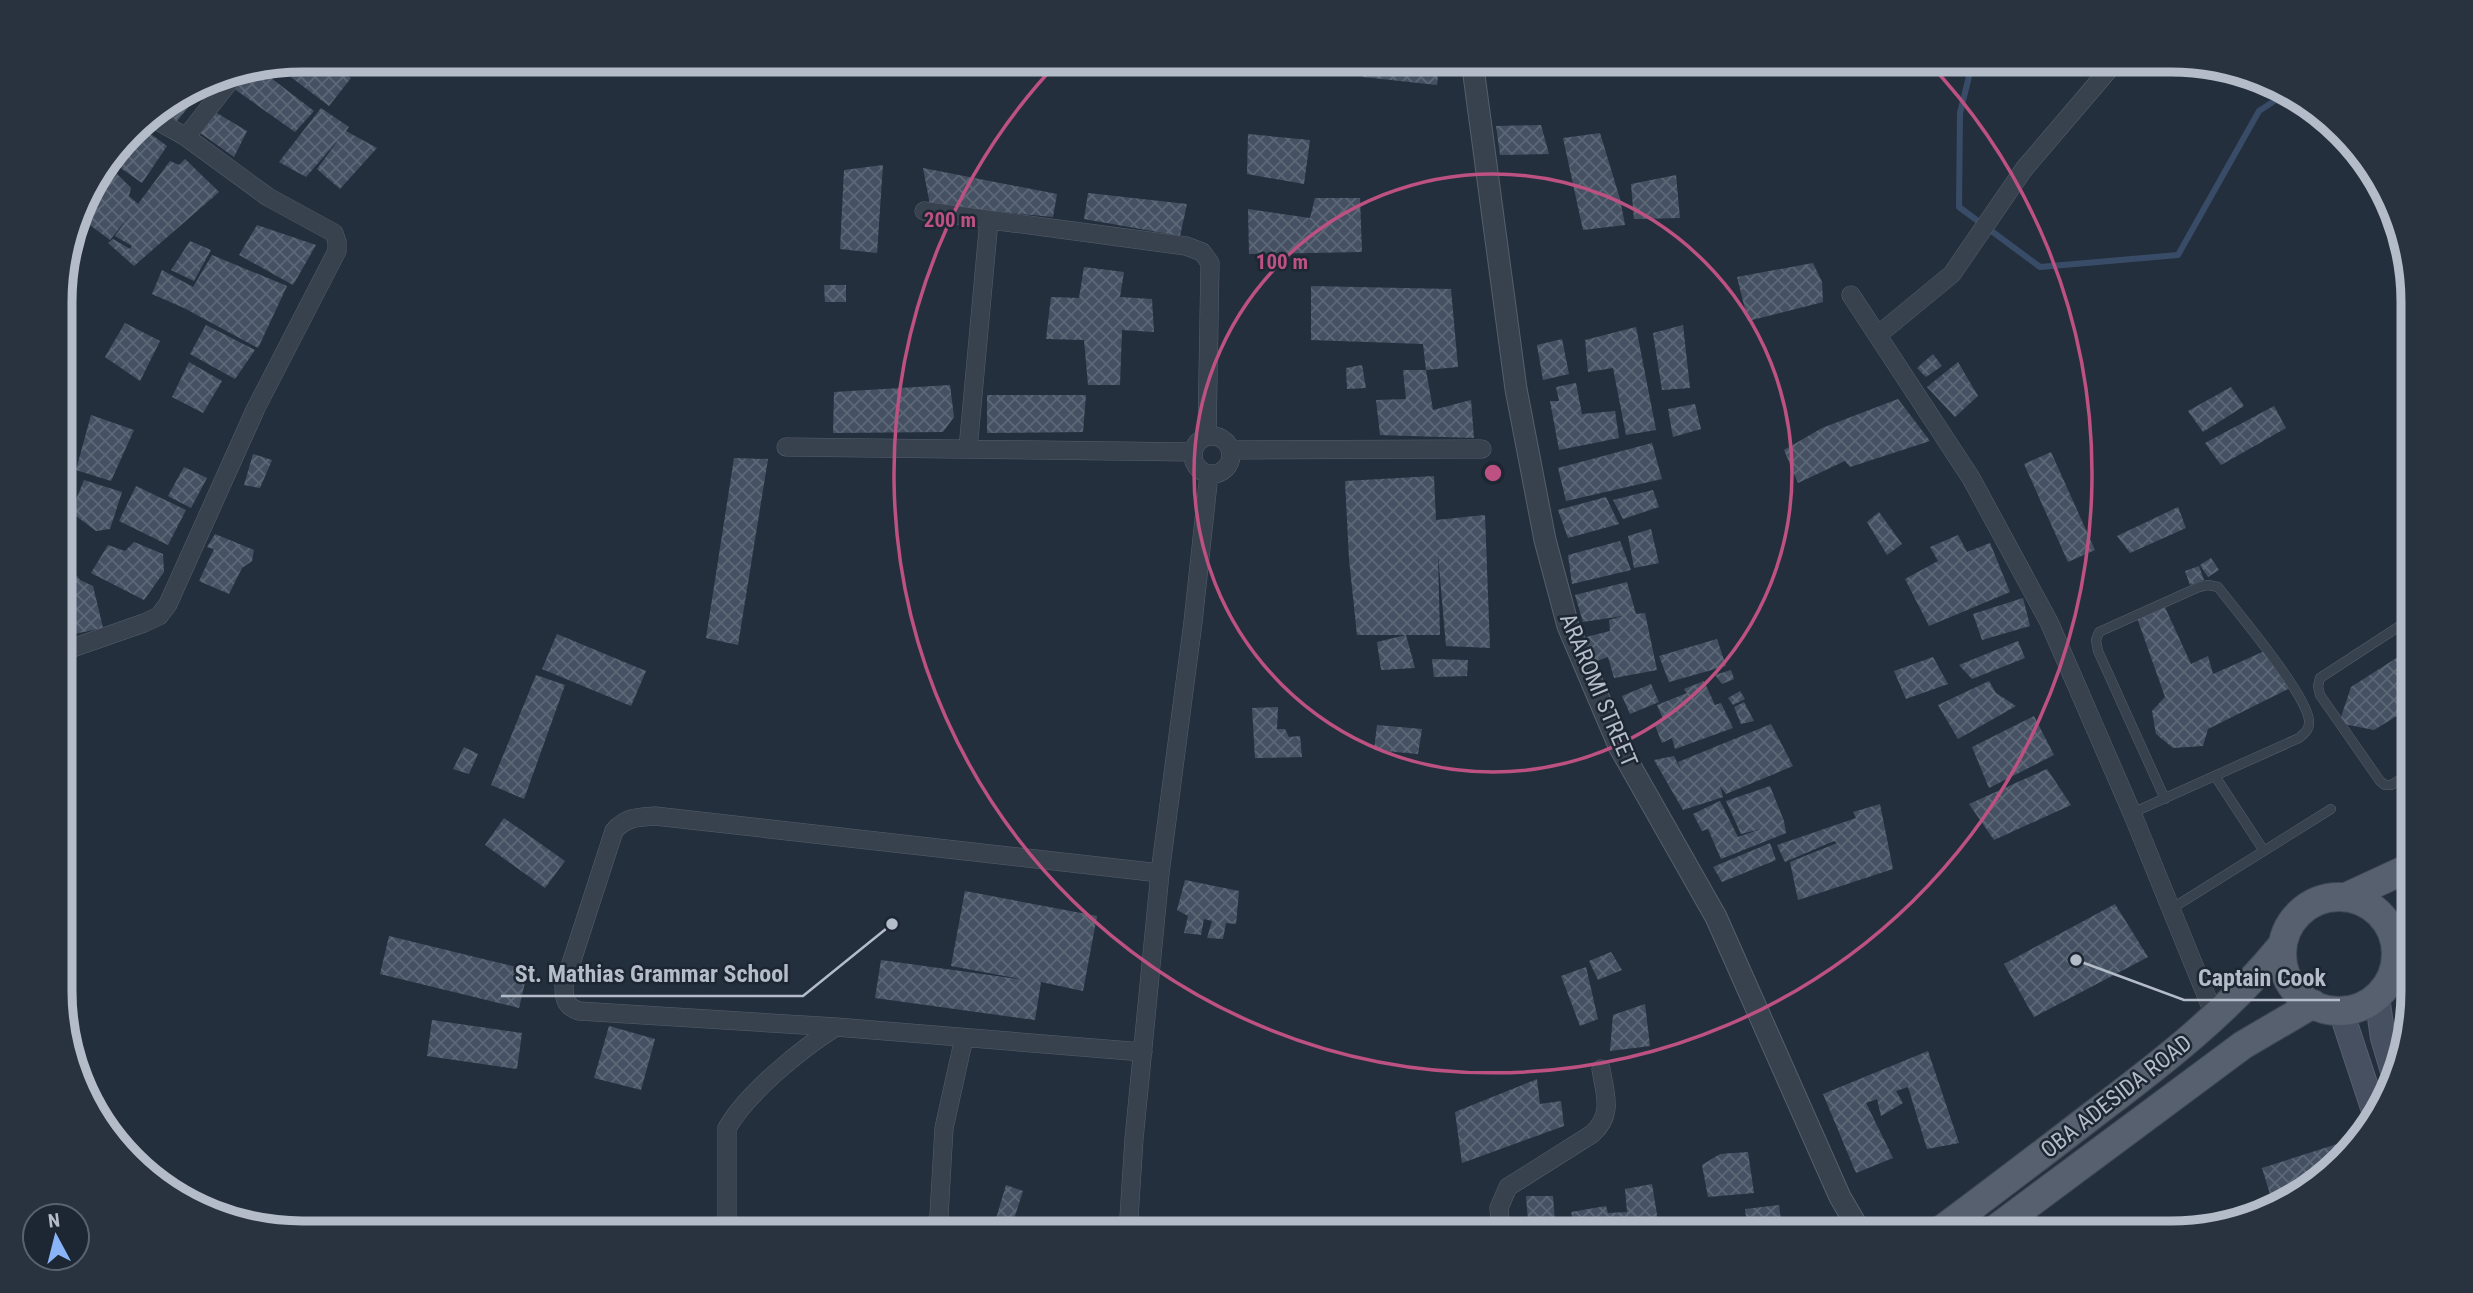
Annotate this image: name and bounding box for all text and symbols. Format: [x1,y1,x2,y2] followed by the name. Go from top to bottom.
[924,208,976,232] text: 200 m
[1256,250,1308,274] text: 100 m
[1481,461,1505,485] centre of rings
[1554,609,1643,771] street label: ARAROMI STREET
[501,951,803,996] callout: St. Mathias Grammar School
[2184,955,2340,1000] callout: Captain Cook
[515,960,789,988] text: St. Mathias Grammar School
[2198,964,2327,992] text: Captain Cook
[2035,1029,2197,1164] street label: OBA ADESIDA ROAD
[21,1202,91,1272] north arrow
[47,1208,61,1233] text: N

